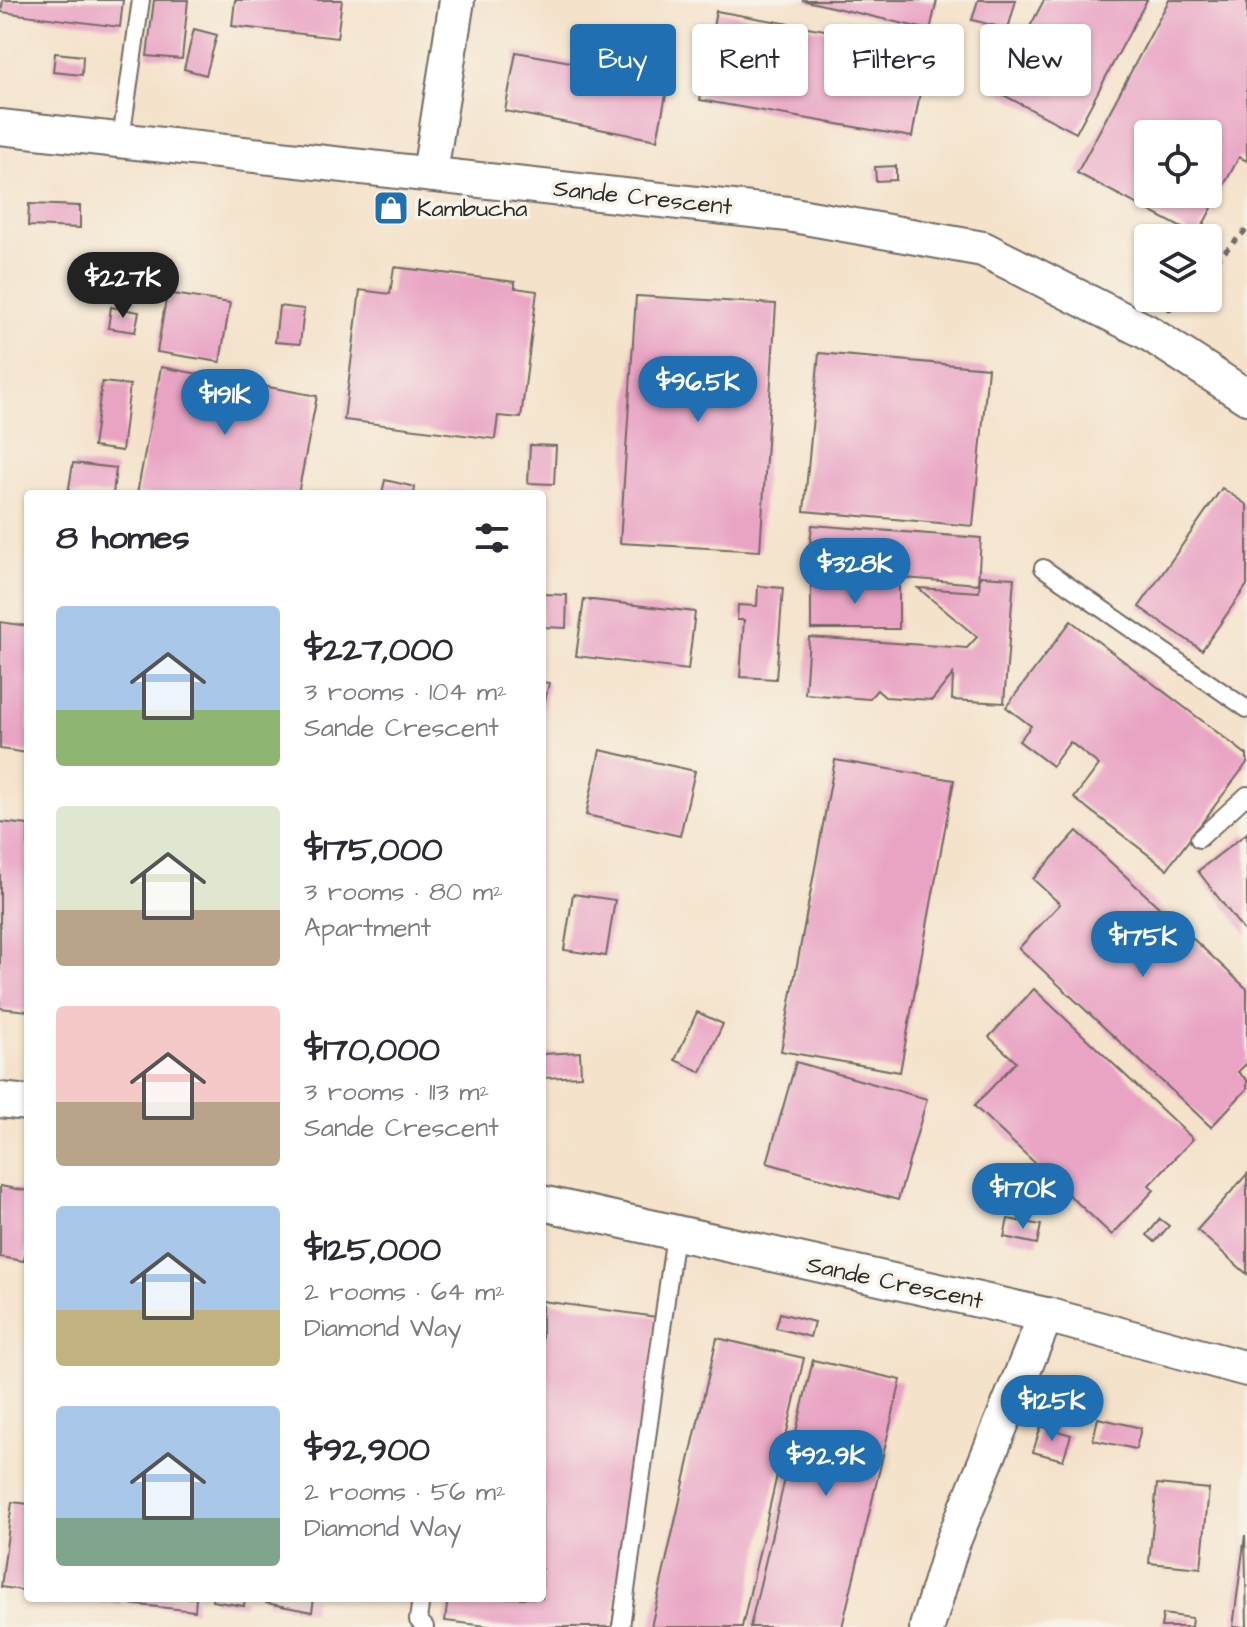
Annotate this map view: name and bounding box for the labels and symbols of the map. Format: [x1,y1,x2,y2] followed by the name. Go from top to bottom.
[552,172,734,224] street label: Sande Crescent
[372,189,410,227] shop icon: Kambucha
[417,192,527,226] place label: Kambucha
[67,252,179,320] pin: $227K
[633,356,763,424] pin: $96.5K
[169,369,281,437] pin: $191K
[799,538,911,606] pin: $328K
[1087,911,1199,979] pin: $175K
[967,1163,1079,1231] pin: $170K
[803,1248,986,1318] street label: Sande Crescent
[996,1375,1108,1443] pin: $125K
[761,1430,891,1498] pin: $92.9K

